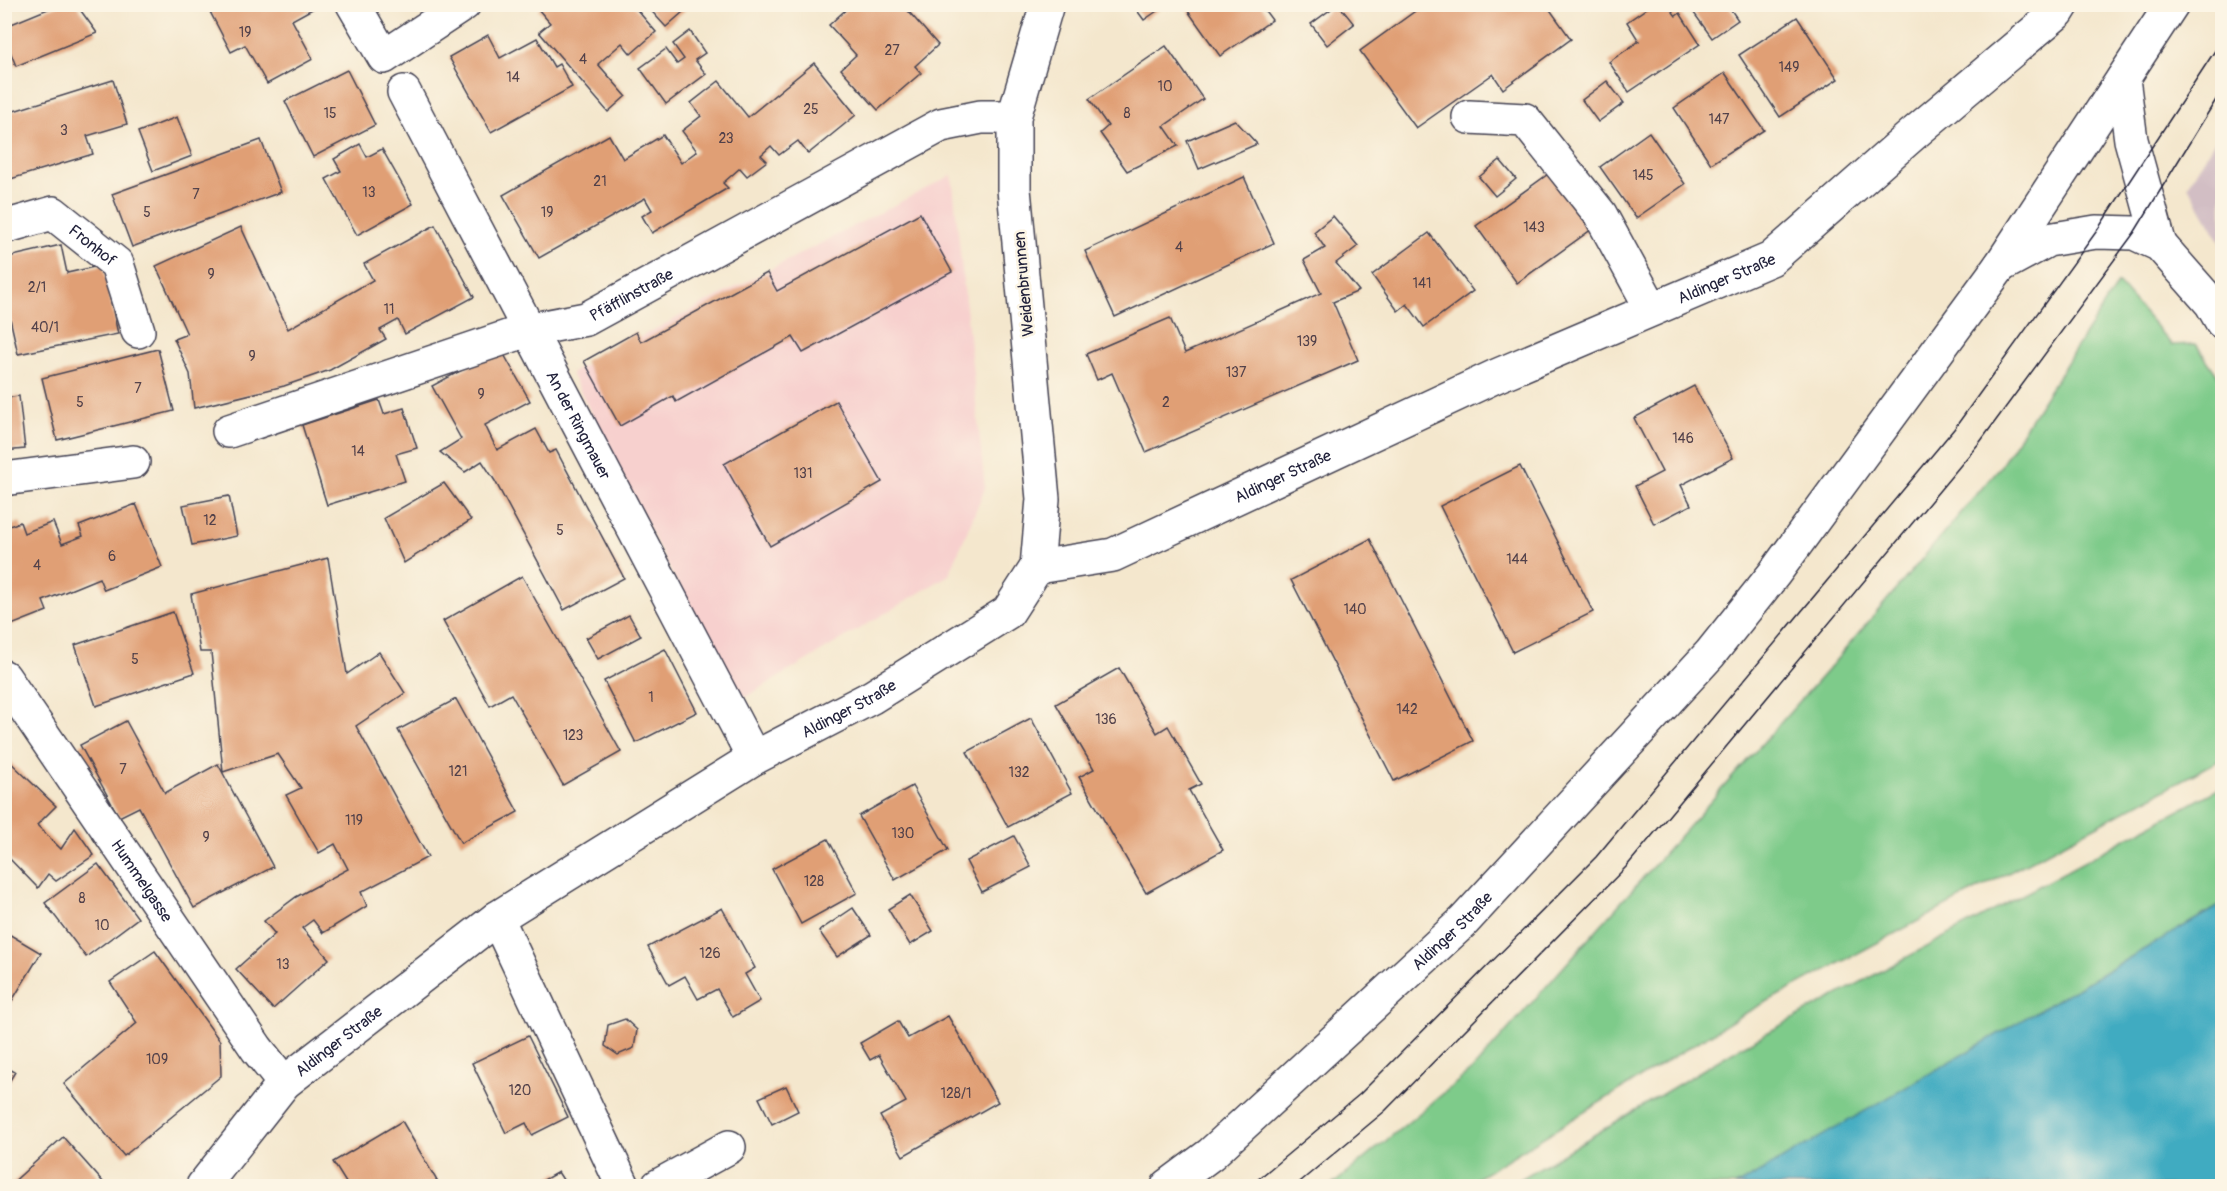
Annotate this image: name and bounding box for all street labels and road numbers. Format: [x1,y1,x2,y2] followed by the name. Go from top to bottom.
[64,221,120,271] street label: Fronhof
[1009,231,1039,337] street label: Weidenbrunnen
[1675,249,1779,309] street label: Aldinger Straße
[586,264,677,326] street label: Pfäfflinstraße
[541,367,615,483] street label: An der Ringmauer
[1231,445,1335,508] street label: Aldinger Straße
[798,675,900,743] street label: Aldinger Straße
[106,836,177,926] street label: Hummelgasse
[1408,888,1497,975] street label: Aldinger Straße
[292,1002,387,1081] street label: Aldinger Straße

